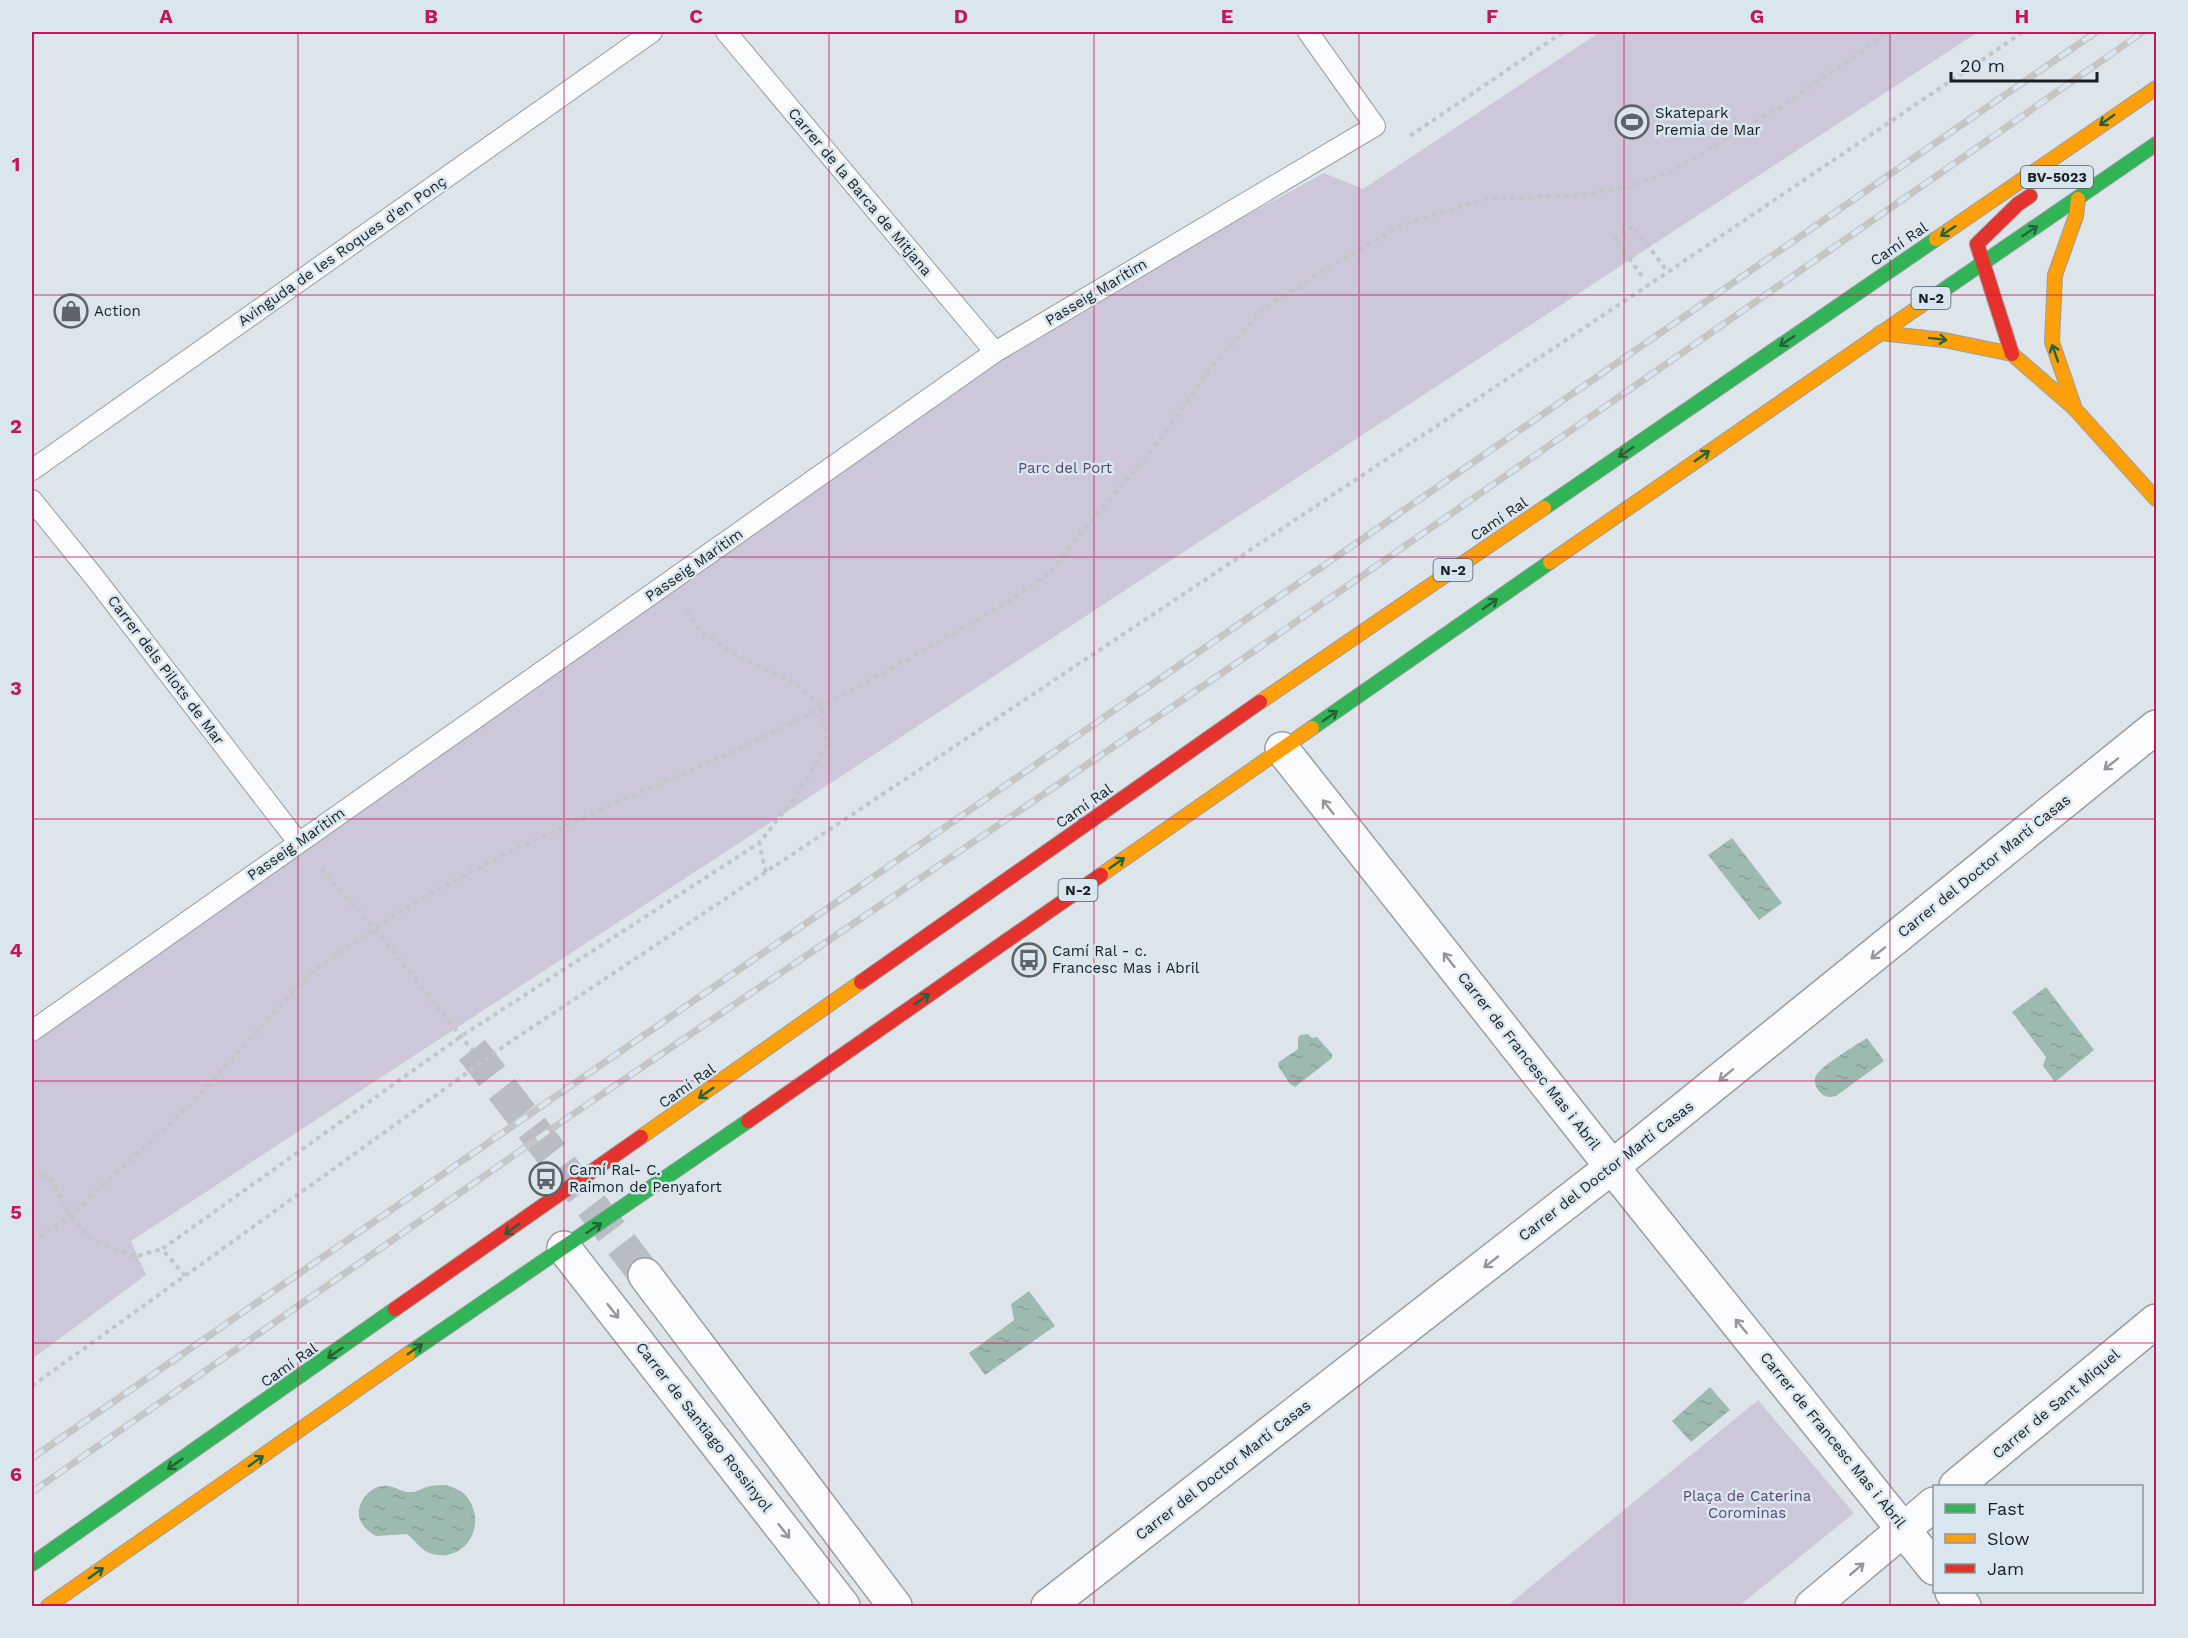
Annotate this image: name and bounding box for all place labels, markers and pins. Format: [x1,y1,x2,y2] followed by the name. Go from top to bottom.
[1614,104,1650,140] sports icon: Skatepark Premia de Mar
[1655,104,1761,139] place label: Skatepark Premia de Mar
[53,293,89,329] shop icon: Action
[94,302,141,320] place label: Action
[1011,942,1047,978] bus stop icon: Camí Ral - c. Francesc Mas i Abril
[1052,942,1200,977] place label: Camí Ral - c. Francesc Mas i Abril
[528,1161,564,1197] bus stop icon: Camí Ral- C. Raimon de Penyafort
[569,1161,722,1196] place label: Camí Ral- C. Raimon de Penyafort

